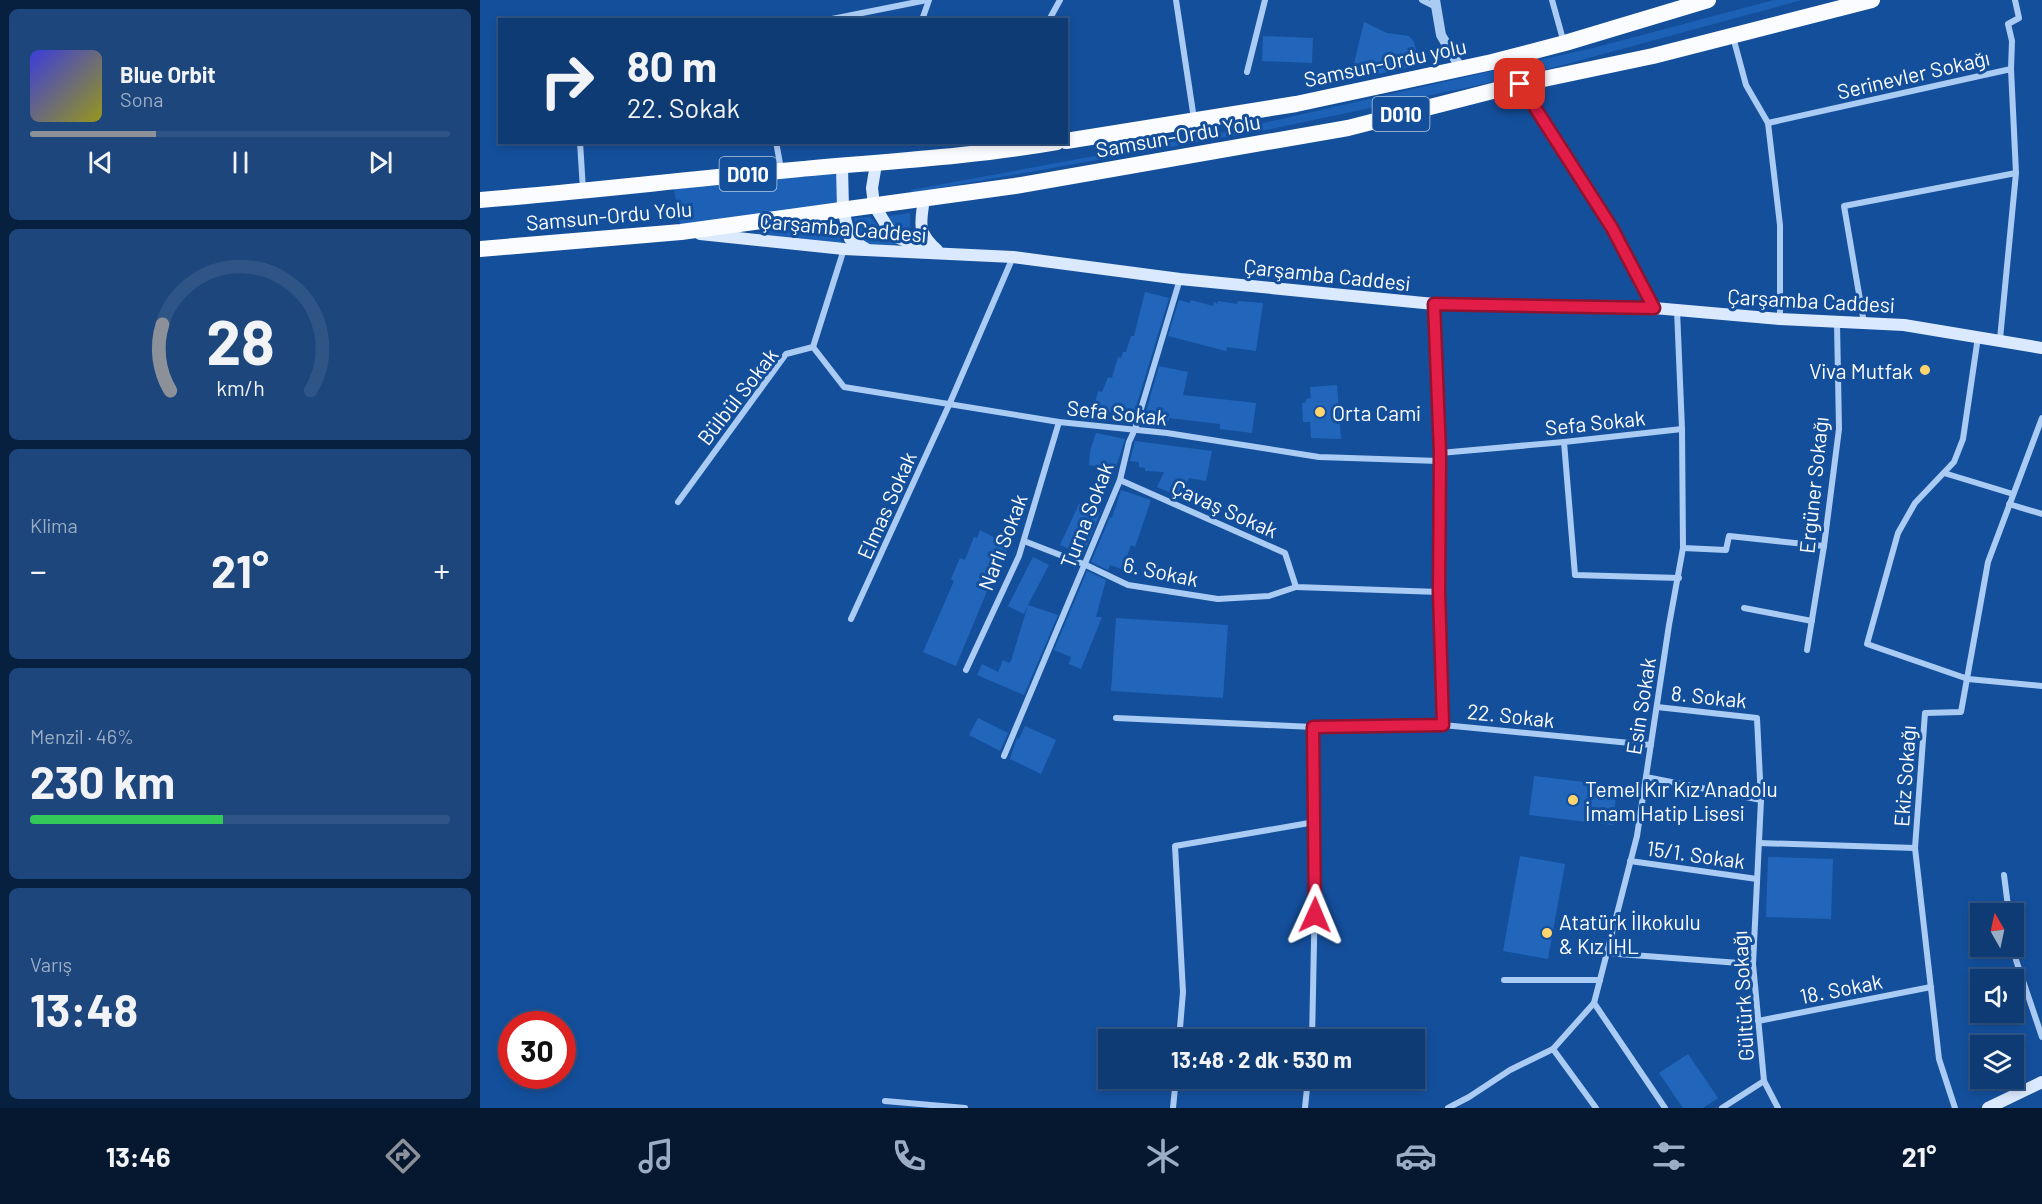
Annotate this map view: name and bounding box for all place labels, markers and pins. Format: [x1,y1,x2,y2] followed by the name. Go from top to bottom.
[1494,58,1545,109] pin
[1809,358,1913,383] place label: Viva Mutfak
[1918,363,1932,377] marker: Viva Mutfak
[1332,400,1421,425] place label: Orta Cami
[1313,405,1327,419] marker: Orta Cami
[1585,776,1778,825] place label: Temel Kır Kız Anadolu İmam Hatip Lisesi
[1566,793,1580,807] marker: Temel Kır Kız Anadolu İmam Hatip Lisesi
[1559,909,1701,958] place label: Atatürk İlkokulu & Kız İHL
[1540,926,1554,940] marker: Atatürk İlkokulu & Kız İHL

